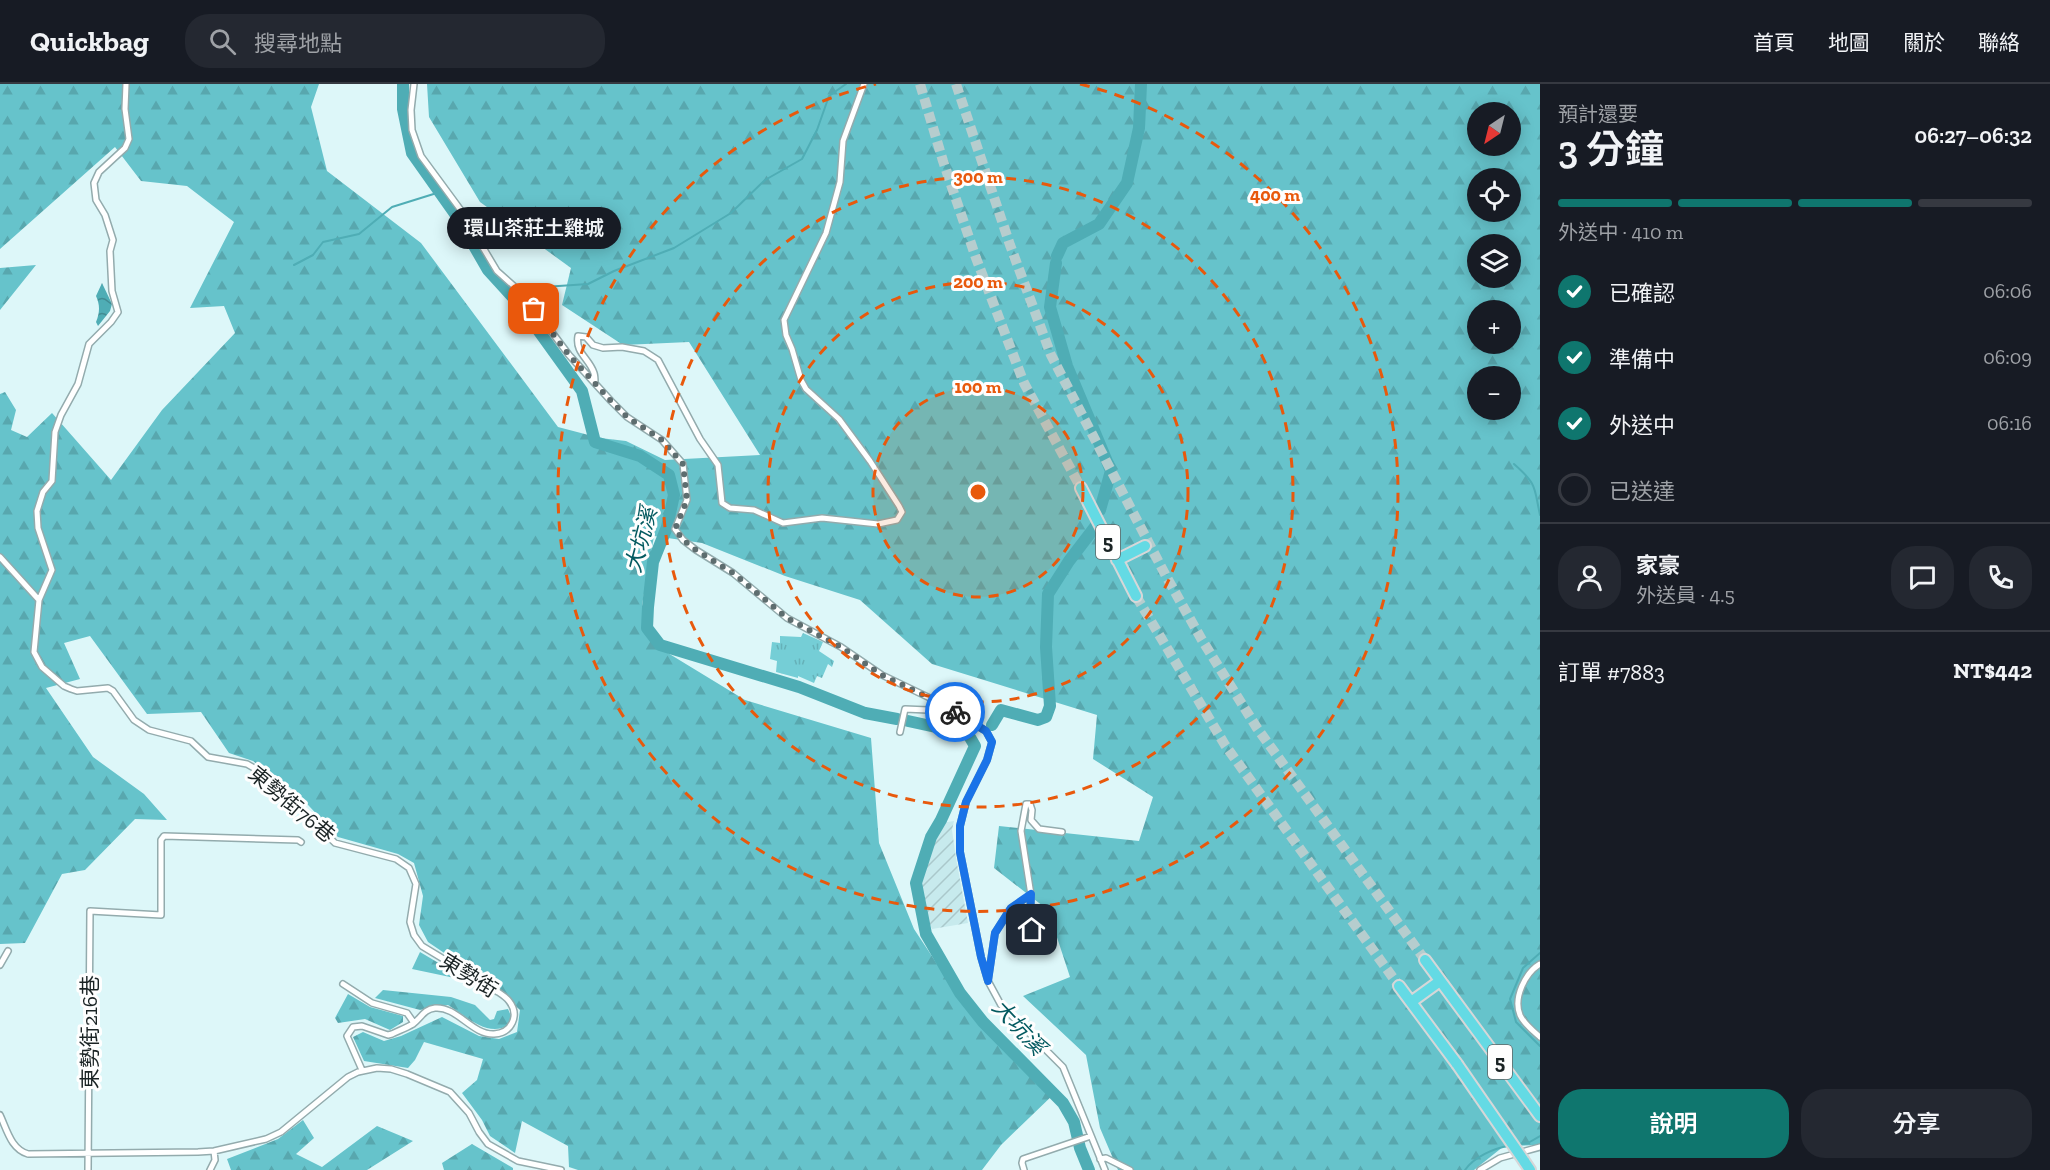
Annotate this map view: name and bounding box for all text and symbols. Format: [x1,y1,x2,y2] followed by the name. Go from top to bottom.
[185,14,605,68] search box
[30,25,149,58] text: Quickbag
[206,25,239,58] icon: search
[254,30,342,57] text: 搜尋地點
[1753,30,1795,55] text: 首頁
[1828,30,1870,55] text: 地圖
[1903,30,1945,55] text: 關於
[1978,30,2020,55] text: 聯絡
[1467,102,1521,156] north arrow
[1467,102,1521,420] map controls
[1558,102,1638,126] text: 預計還要
[1914,122,2032,149] text: 06:27–06:32
[1558,126,1664,173] text: 3 分鐘
[953,166,1003,188] text: 300 m
[1467,168,1521,222] button: locate
[1250,184,1300,206] text: 400 m
[447,207,621,249] callout: 環山茶莊土雞城
[464,216,604,240] text: 環山茶莊土雞城
[1558,220,1683,244] text: 外送中 · 410 m
[1467,234,1521,288] button: layers
[953,271,1003,293] text: 200 m
[1558,275,1591,308] icon: check
[1983,279,2032,303] text: 06:06
[1609,280,1675,307] text: 已確認
[508,283,559,334] pin
[517,292,550,325] icon: bag
[1467,300,1521,354] button: +
[1558,341,1591,374] icon: check
[1983,345,2032,369] text: 06:09
[1609,346,1675,373] text: 準備中
[1467,366,1521,420] button: −
[954,376,1002,398] text: 100 m
[1558,407,1591,440] icon: check
[1987,411,2032,435] text: 06:16
[1609,412,1675,439] text: 外送中
[1609,478,1675,505] text: 已送達
[968,482,988,502] centre of rings
[619,502,663,575] water label: 大坑溪
[1096,525,1120,559] road number: 5
[1558,546,1621,609] button: person
[1891,546,1954,609] button: chat
[1969,546,2032,609] button: phone
[1636,552,1680,579] text: 家豪
[1636,583,1735,607] text: 外送員 · 4.5
[1953,657,2032,684] text: NT$442
[1558,659,1665,686] text: 訂單 #7883
[925,682,985,742] courier
[939,696,972,729] icon: bike
[244,761,340,847] street label: 東勢街76巷
[1006,904,1057,955] pin
[1015,913,1048,946] icon: home
[436,948,502,1002] street label: 東勢街
[77,975,102,1089] street label: 東勢街216巷
[987,994,1053,1063] water label: 大坑溪
[1488,1045,1512,1079] road number: 5
[1558,1089,1789,1158] button: 說明
[1801,1089,2032,1158] button: 分享

